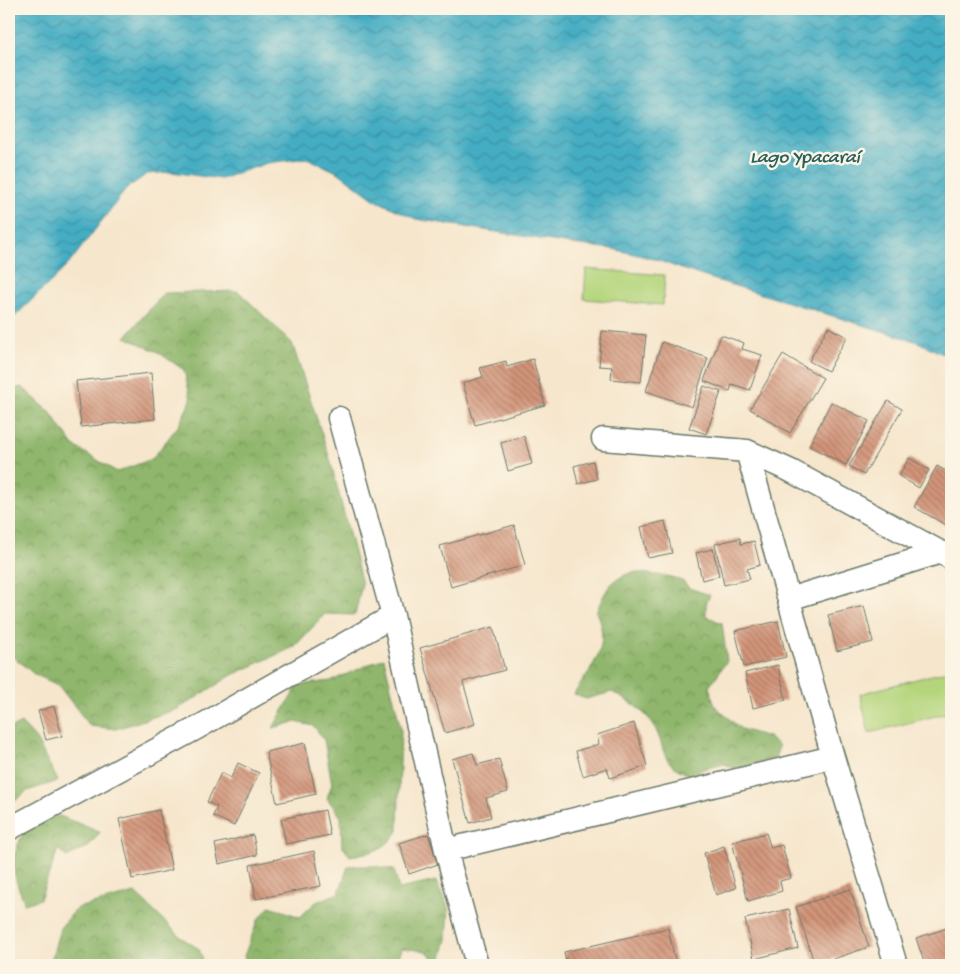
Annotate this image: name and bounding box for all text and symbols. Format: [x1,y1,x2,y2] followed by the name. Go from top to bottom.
[750,147,864,170] water label: Lago Ypacaraí

